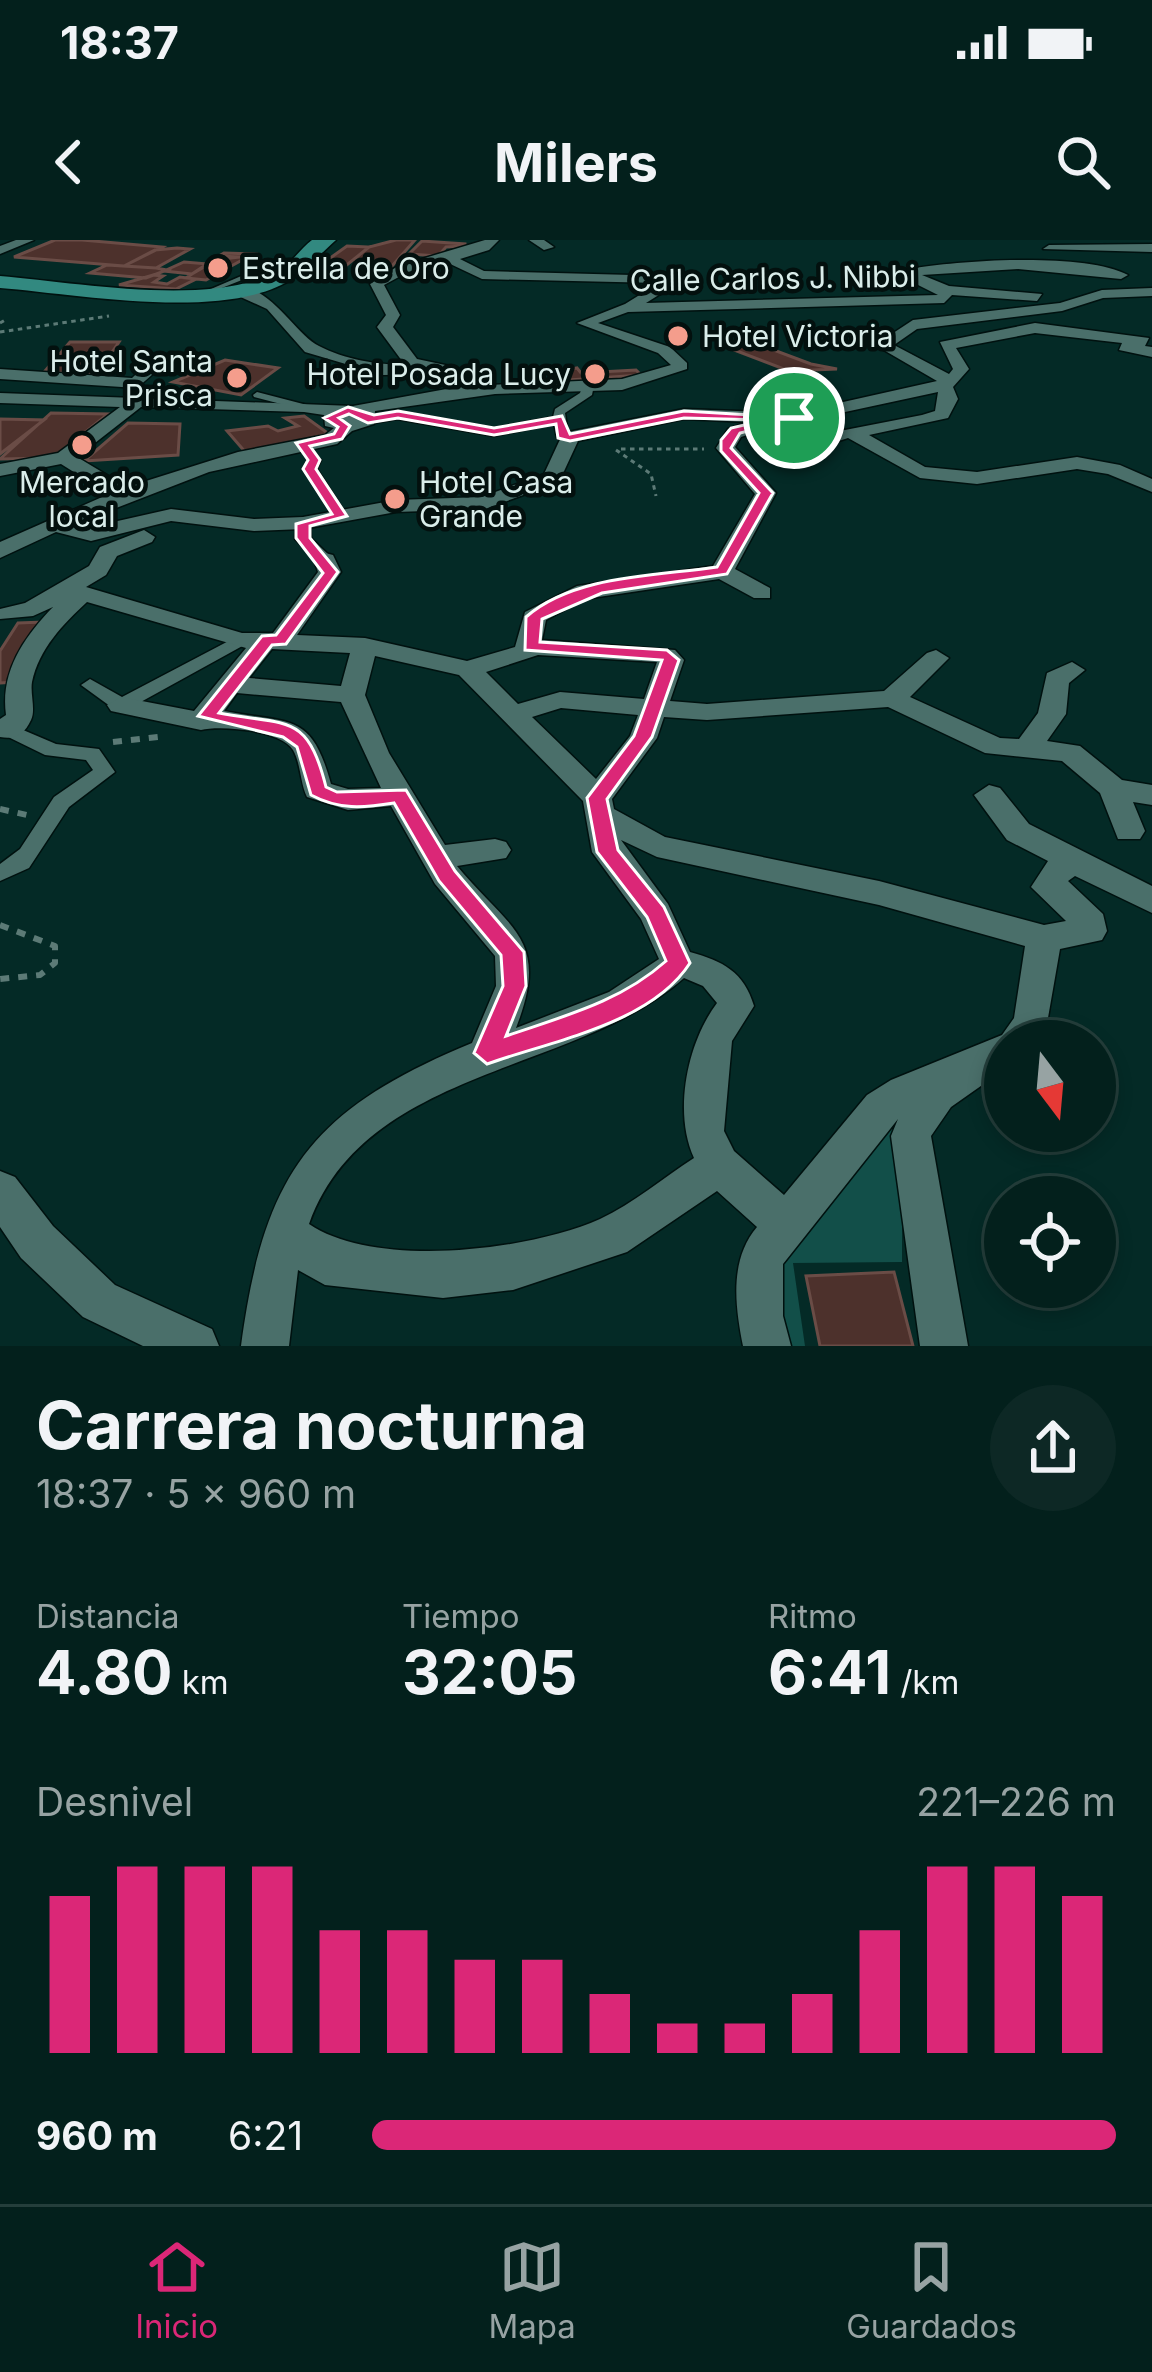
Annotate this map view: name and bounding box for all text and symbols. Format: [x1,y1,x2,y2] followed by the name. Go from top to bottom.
[60,15,179,70] text: 18:37
[36,129,102,195] icon: back
[1050,129,1116,195] icon: search
[494,130,658,195] text: Milers
[242,250,450,286] place label: Estrella de Oro
[205,255,231,281] marker: Estrella de Oro
[630,258,916,298] street label: Calle Carlos J. Nibbi
[702,318,893,354] place label: Hotel Victoria
[665,323,691,349] marker: Hotel Victoria
[49,343,213,413] place label: Hotel Santa Prisca
[307,356,571,392] place label: Hotel Posada Lucy
[582,361,608,387] marker: Hotel Posada Lucy
[224,365,250,391] marker: Hotel Santa Prisca
[743,367,845,469] pin
[761,385,827,451] icon: arrive
[69,432,95,458] marker: Mercado local
[19,464,145,534] place label: Mercado local
[419,464,573,534] place label: Hotel Casa Grande
[382,486,408,512] marker: Hotel Casa Grande
[984,1020,1116,1152] north arrow
[984,1020,1116,1308] map controls
[984,1176,1116,1308] button: locate
[36,1385,587,1465] text: Carrera nocturna
[990,1385,1116,1511] button: share
[36,1470,356,1517] text: 18:37 · 5 × 960 m
[36,1596,180,1636] text: Distancia
[402,1596,519,1636] text: Tiempo
[768,1596,857,1636] text: Ritmo
[36,1636,172,1708] text: 4.80
[402,1636,577,1708] text: 32:05
[768,1636,891,1708] text: 6:41
[172,1662,229,1702] text: km
[891,1662,959,1702] text: /km
[36,1778,193,1825] text: Desnivel
[916,1778,1116,1825] text: 221–226 m
[36,2112,158,2159] text: 960 m
[228,2112,303,2159] text: 6:21
[135,2234,218,2346] tab: Inicio
[488,2234,576,2346] tab: Mapa
[846,2234,1017,2346] tab: Guardados

